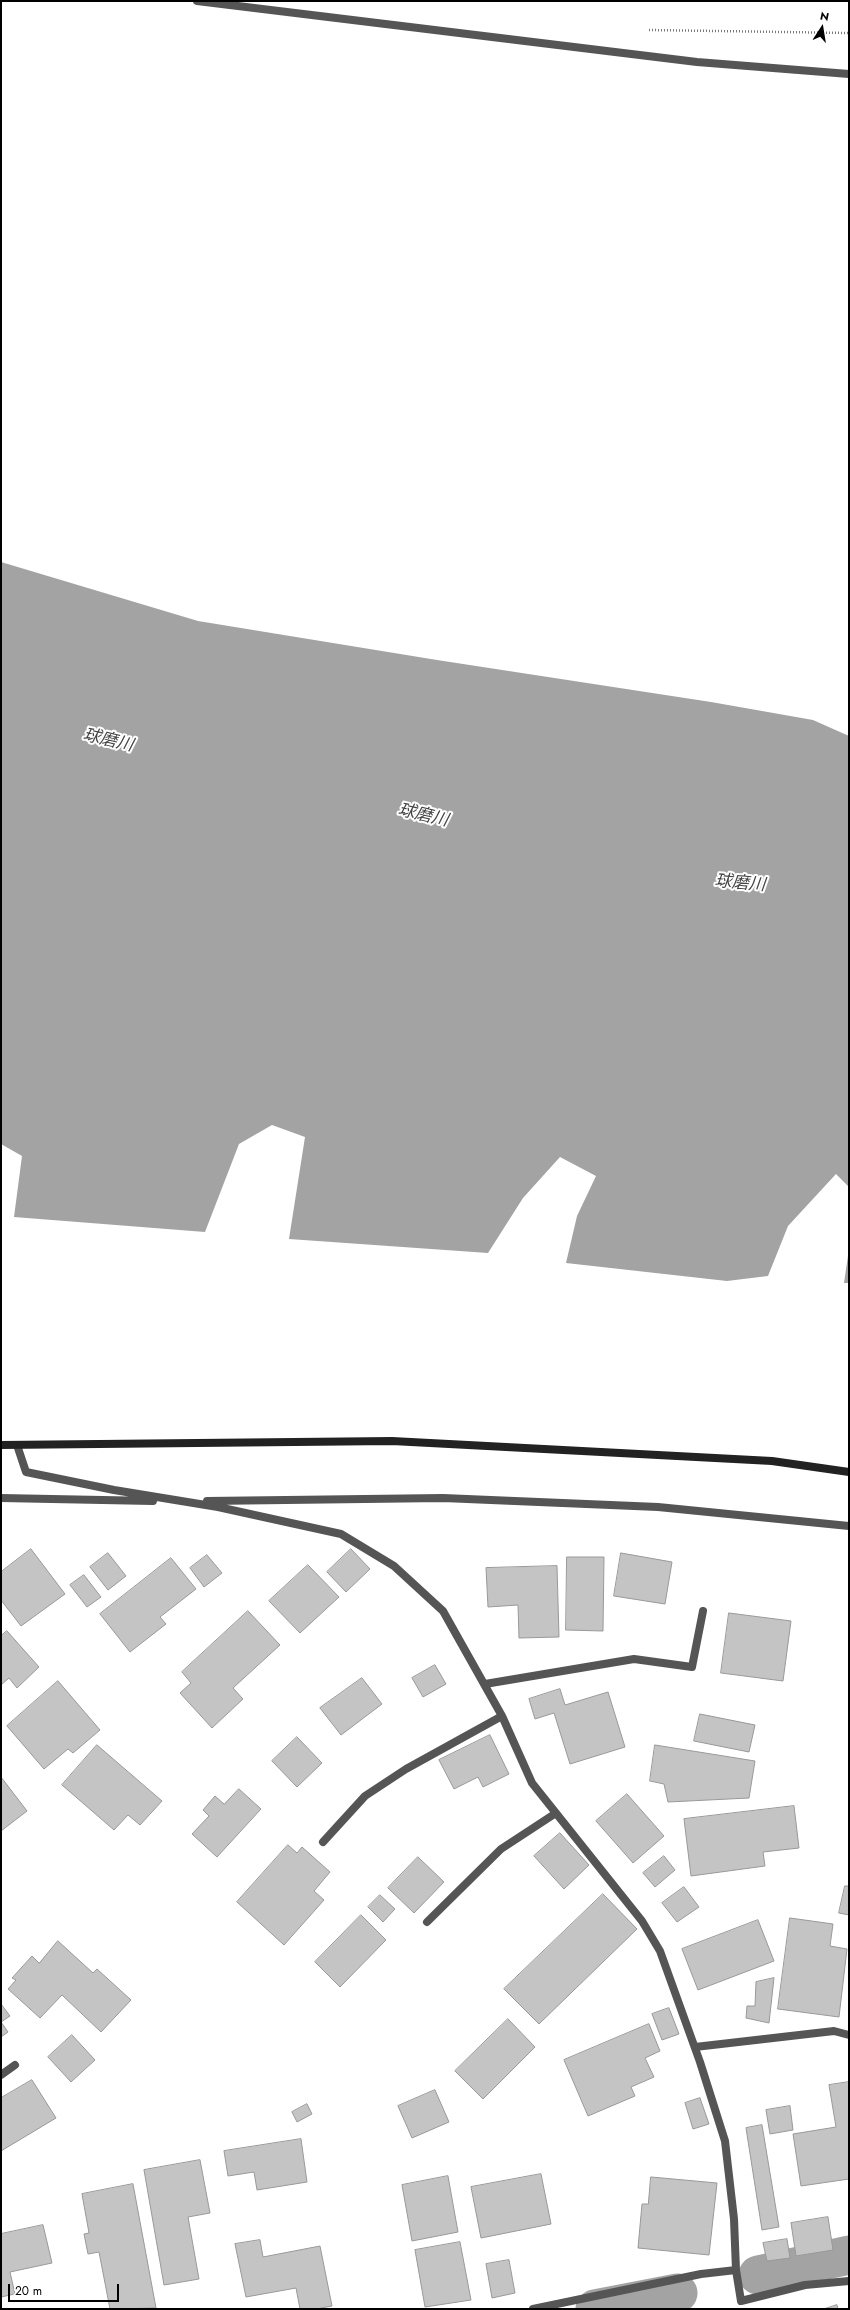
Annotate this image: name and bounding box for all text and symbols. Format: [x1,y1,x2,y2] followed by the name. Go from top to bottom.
[802,8,842,48] north arrow
[819,8,830,25] text: N
[81,725,135,757] water label: 球磨川
[396,800,450,832] water label: 球磨川
[714,872,766,896] water label: 球磨川
[10,2276,121,2302] scale bar
[15,2282,42,2300] text: 20 m

